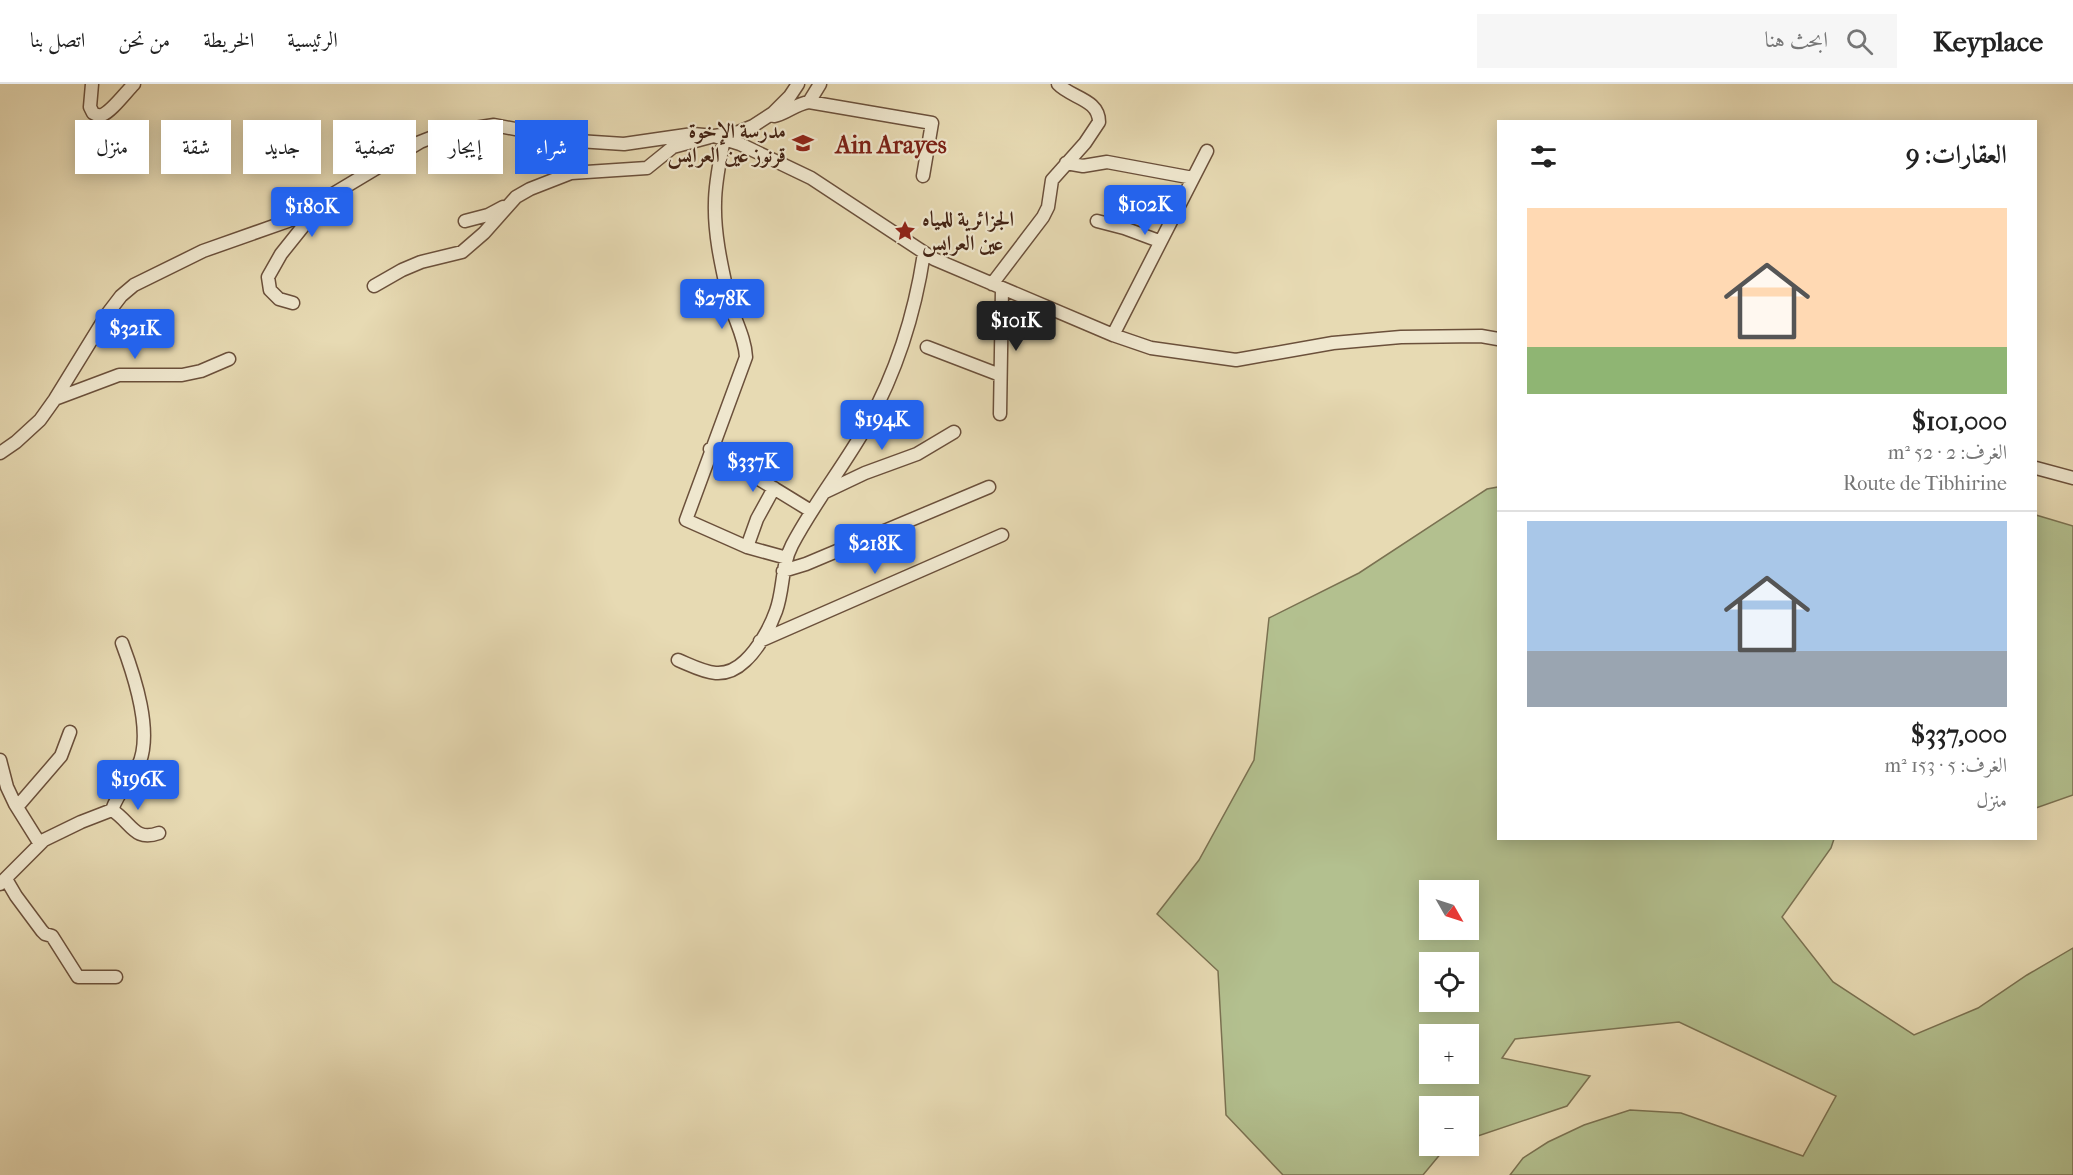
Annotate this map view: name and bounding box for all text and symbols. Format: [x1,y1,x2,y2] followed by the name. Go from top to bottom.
[1477,14,1897,68] search box
[1843,25,1876,58] icon: search
[1933,25,2043,58] text: Keyplace
[1765,27,1828,53] text: ابحث هنا
[30,28,85,52] text: اتصل بنا
[118,28,170,52] text: من نحن
[203,28,254,52] text: الخريطة
[287,28,338,52] text: الرئيسية
[667,119,786,169] place label: مدرسة الإخوة قرنوز عين العرايس
[75,120,149,174] chip: منزل
[161,120,231,174] chip: شقة
[243,120,321,174] chip: جديد
[333,120,416,174] chip: تصفية
[428,120,503,174] chip: إيجار
[515,120,588,174] chip: شراء
[791,131,815,155] school or university icon: مدرسة الإخوة قرنوز عين العرايس
[833,131,947,159] district label: Ain Arayes
[1906,139,2007,170] text: العقارات: 9
[1527,140,1560,173] icon: filters
[1103,185,1187,236] pin: $102K
[270,187,354,238] pin: $180K
[1118,193,1172,216] text: $102K
[285,195,339,218] text: $180K
[922,207,1014,257] place label: الجزائرية للمياه عين العرايس
[893,219,917,243] place icon: الجزائرية للمياه عين العرايس
[1713,247,1821,355] icon: home
[680,279,764,330] pin: $278K
[694,287,750,310] text: $278K
[974,301,1058,352] pin: $101K
[93,309,177,360] pin: $321K
[991,309,1041,332] text: $101K
[109,317,161,340] text: $321K
[840,400,924,451] pin: $194K
[1912,406,2007,437] text: $101,000
[855,408,909,431] text: $194K
[1888,441,2007,464] text: الغرف: 2 · 52 m²
[711,442,795,493] pin: $337K
[727,450,779,473] text: $337K
[1843,472,2007,495] text: Route de Tibhirine
[833,524,917,575] pin: $218K
[848,532,902,555] text: $218K
[1713,560,1821,668] icon: home
[1911,719,2007,750] text: $337,000
[1884,754,2007,777] text: الغرف: 5 · 153 m²
[96,760,180,811] pin: $196K
[111,768,165,791] text: $196K
[1976,789,2007,812] text: منزل
[1419,880,1479,940] north arrow
[1419,880,1479,1156] map controls
[1419,952,1479,1012] button: locate
[1419,1024,1479,1084] button: +
[1419,1096,1479,1156] button: −

